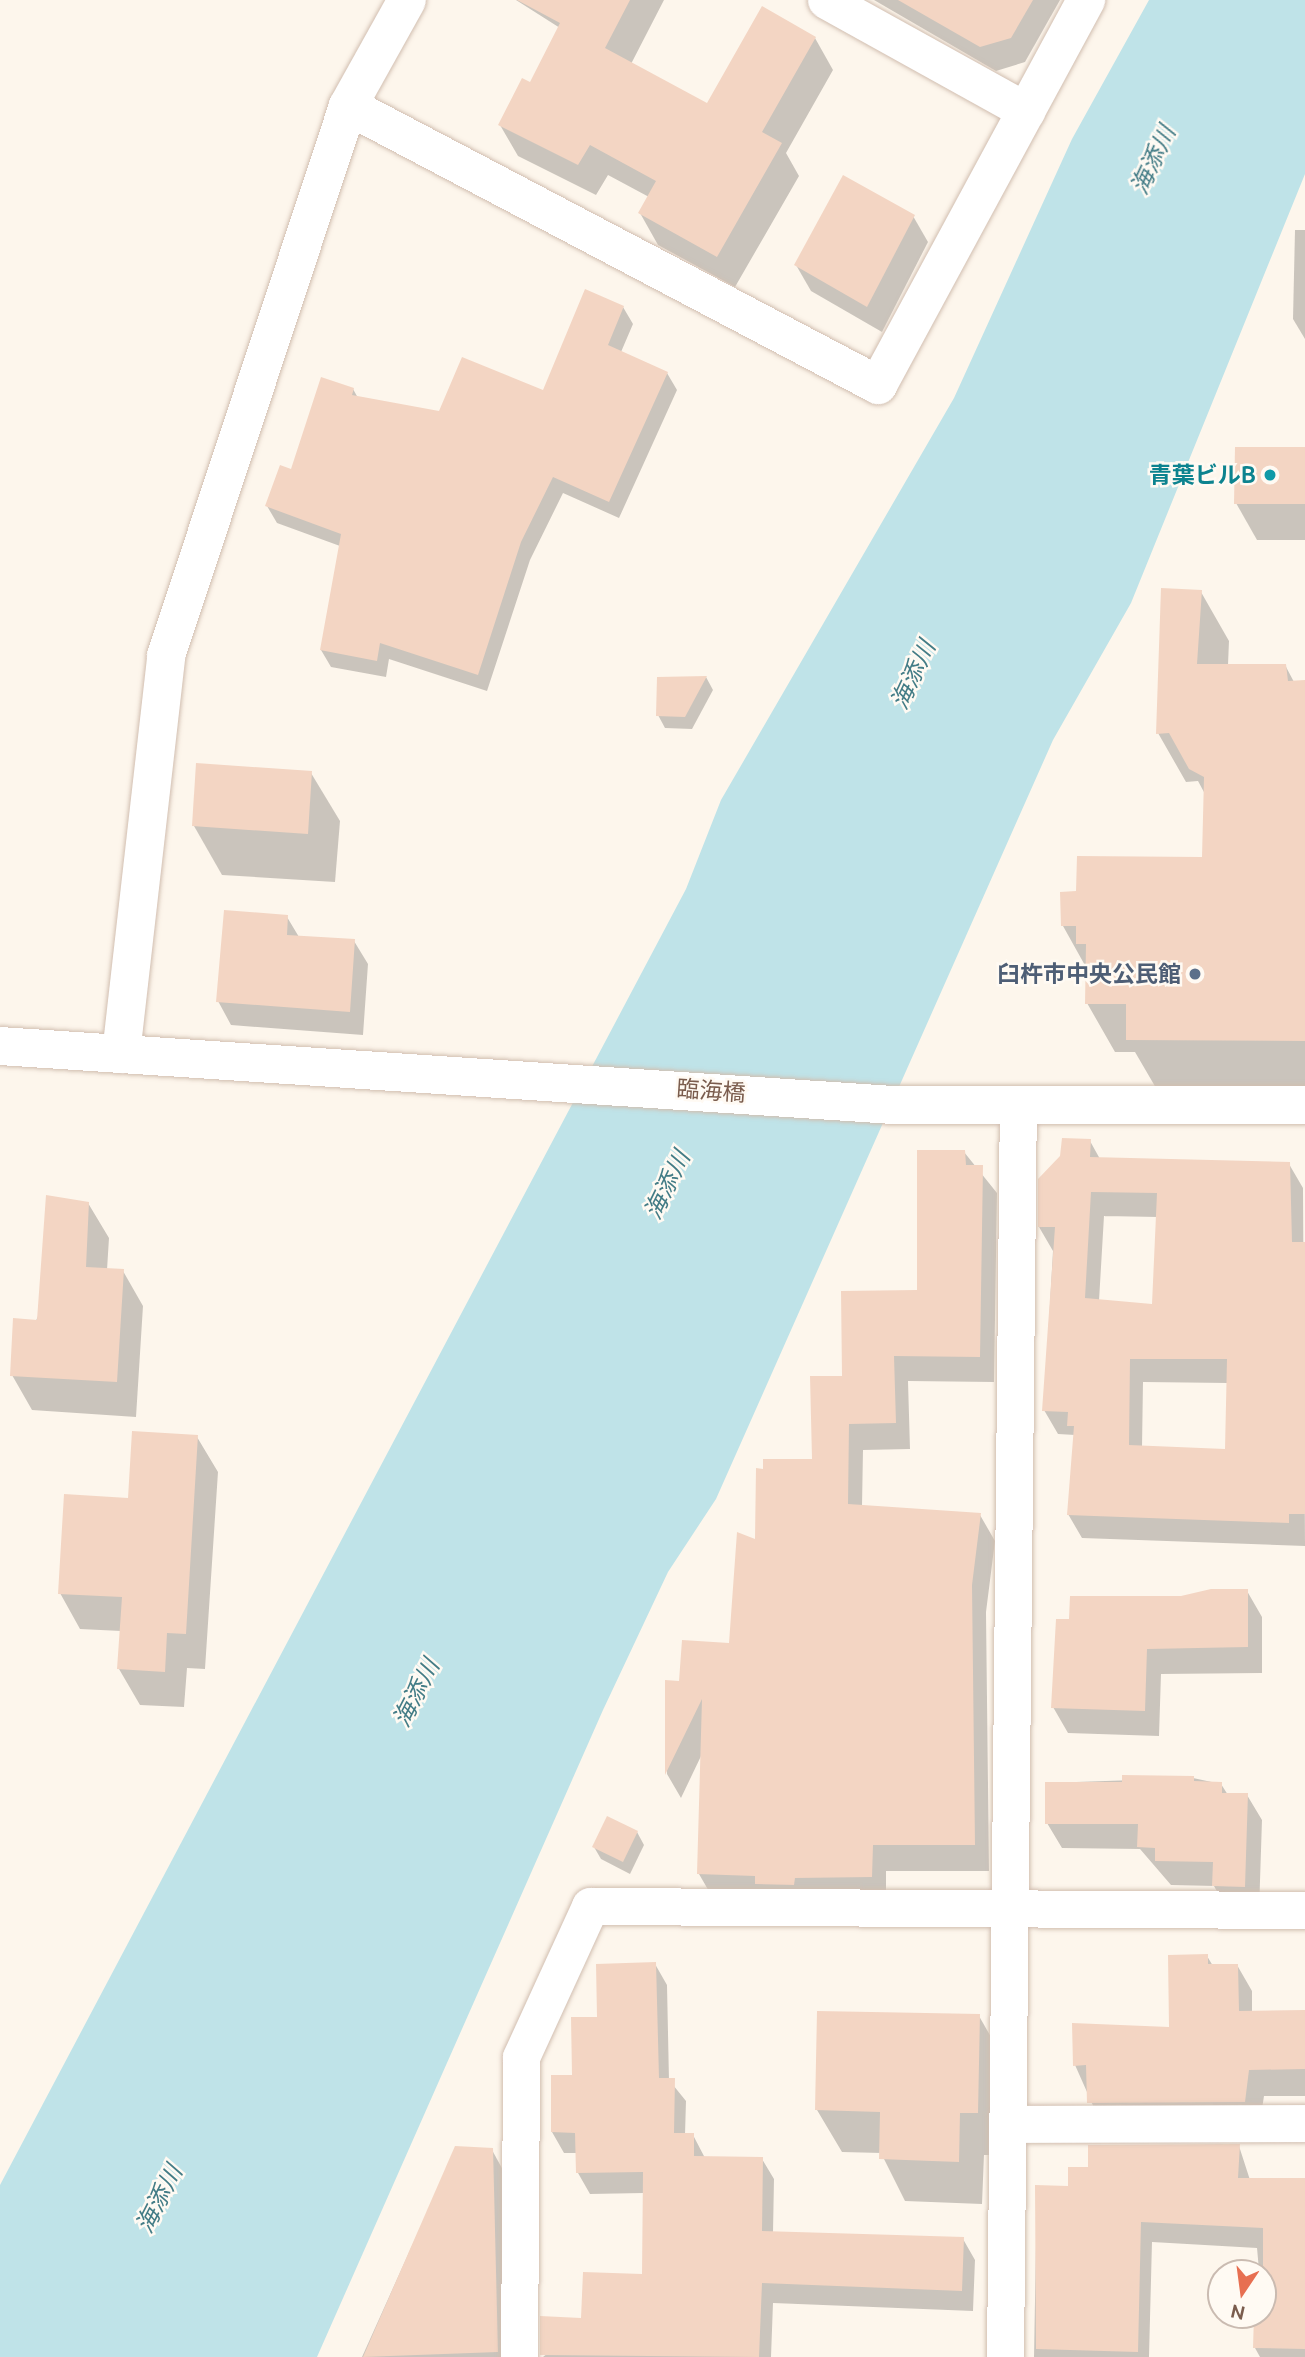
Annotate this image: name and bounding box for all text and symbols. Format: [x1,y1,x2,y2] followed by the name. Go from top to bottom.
[1125,121,1181,199] water label: 海添川
[1149,461,1256,489] place label: 青葉ビルB
[1262,467,1278,483] marker: 青葉ビルB
[885,636,941,714] water label: 海添川
[997,960,1181,988] place label: 臼杵市中央公民館
[1187,966,1203,982] marker: 臼杵市中央公民館
[676,1075,746,1107] street label: 臨海橋
[638,1146,696,1224] water label: 海添川
[387,1654,445,1732] water label: 海添川
[130,2160,188,2238] water label: 海添川
[1207,2259,1277,2329] north arrow
[1228,2300,1247,2325] text: N

